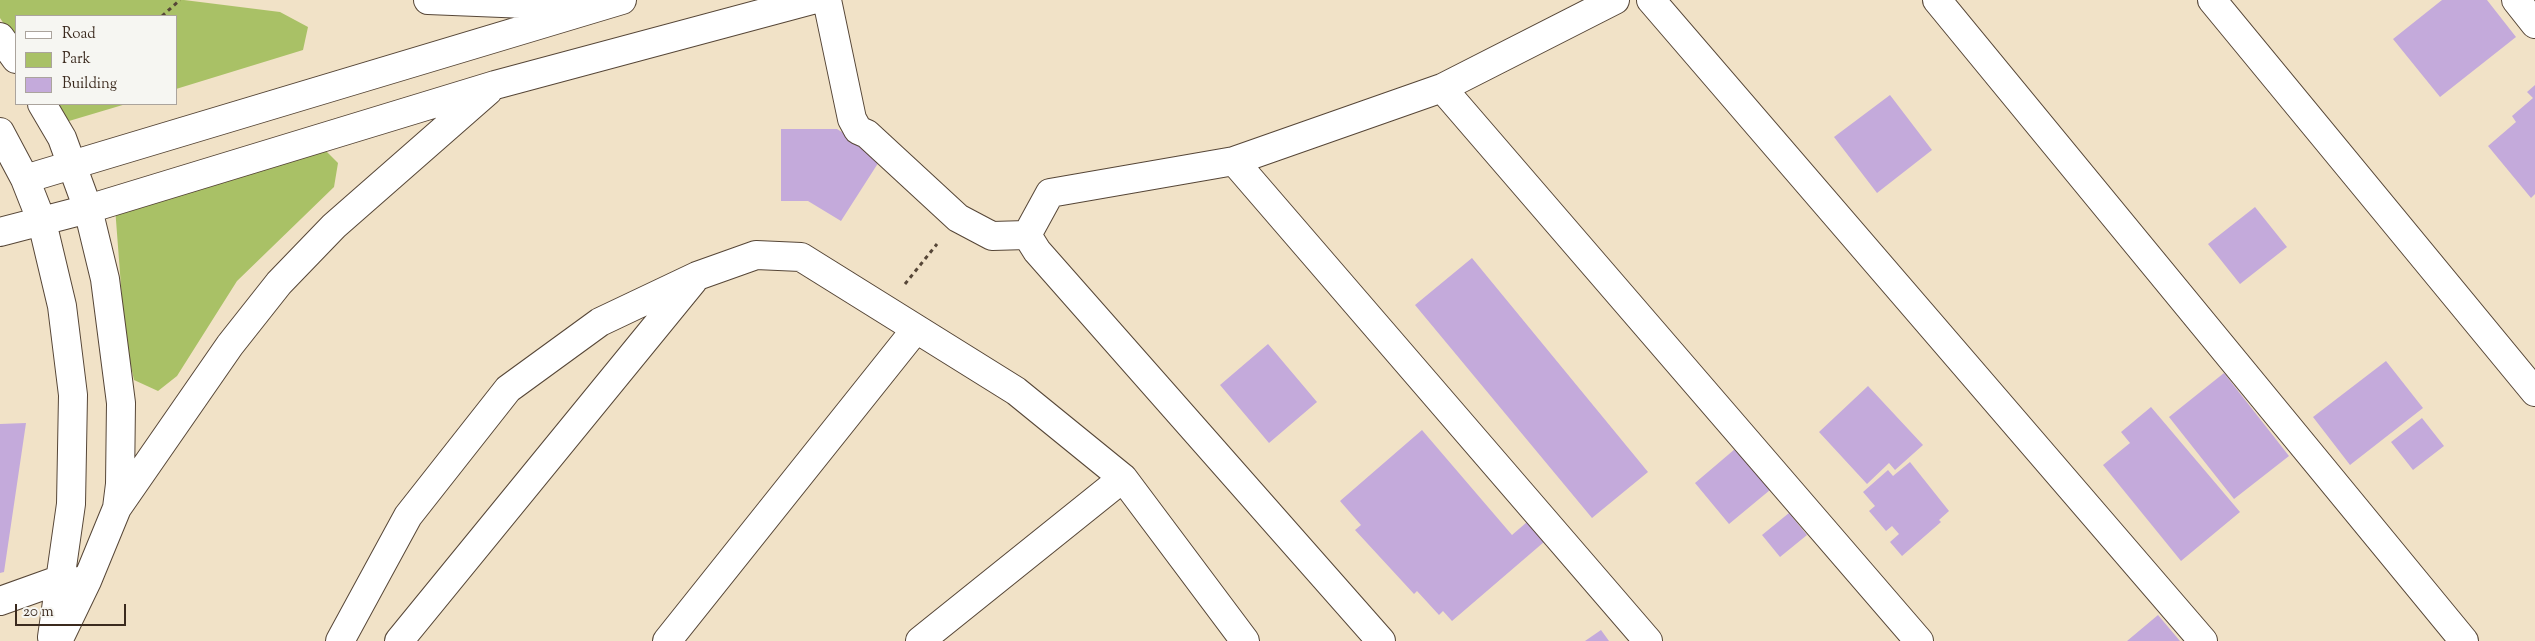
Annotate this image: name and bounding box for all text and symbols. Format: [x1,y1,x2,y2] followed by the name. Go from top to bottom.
[15,15,178,105] legend
[62,24,96,45] text: Road
[62,49,91,70] text: Park
[62,74,117,95] text: Building
[18,594,129,626] scale bar
[23,602,54,623] text: 20 m

